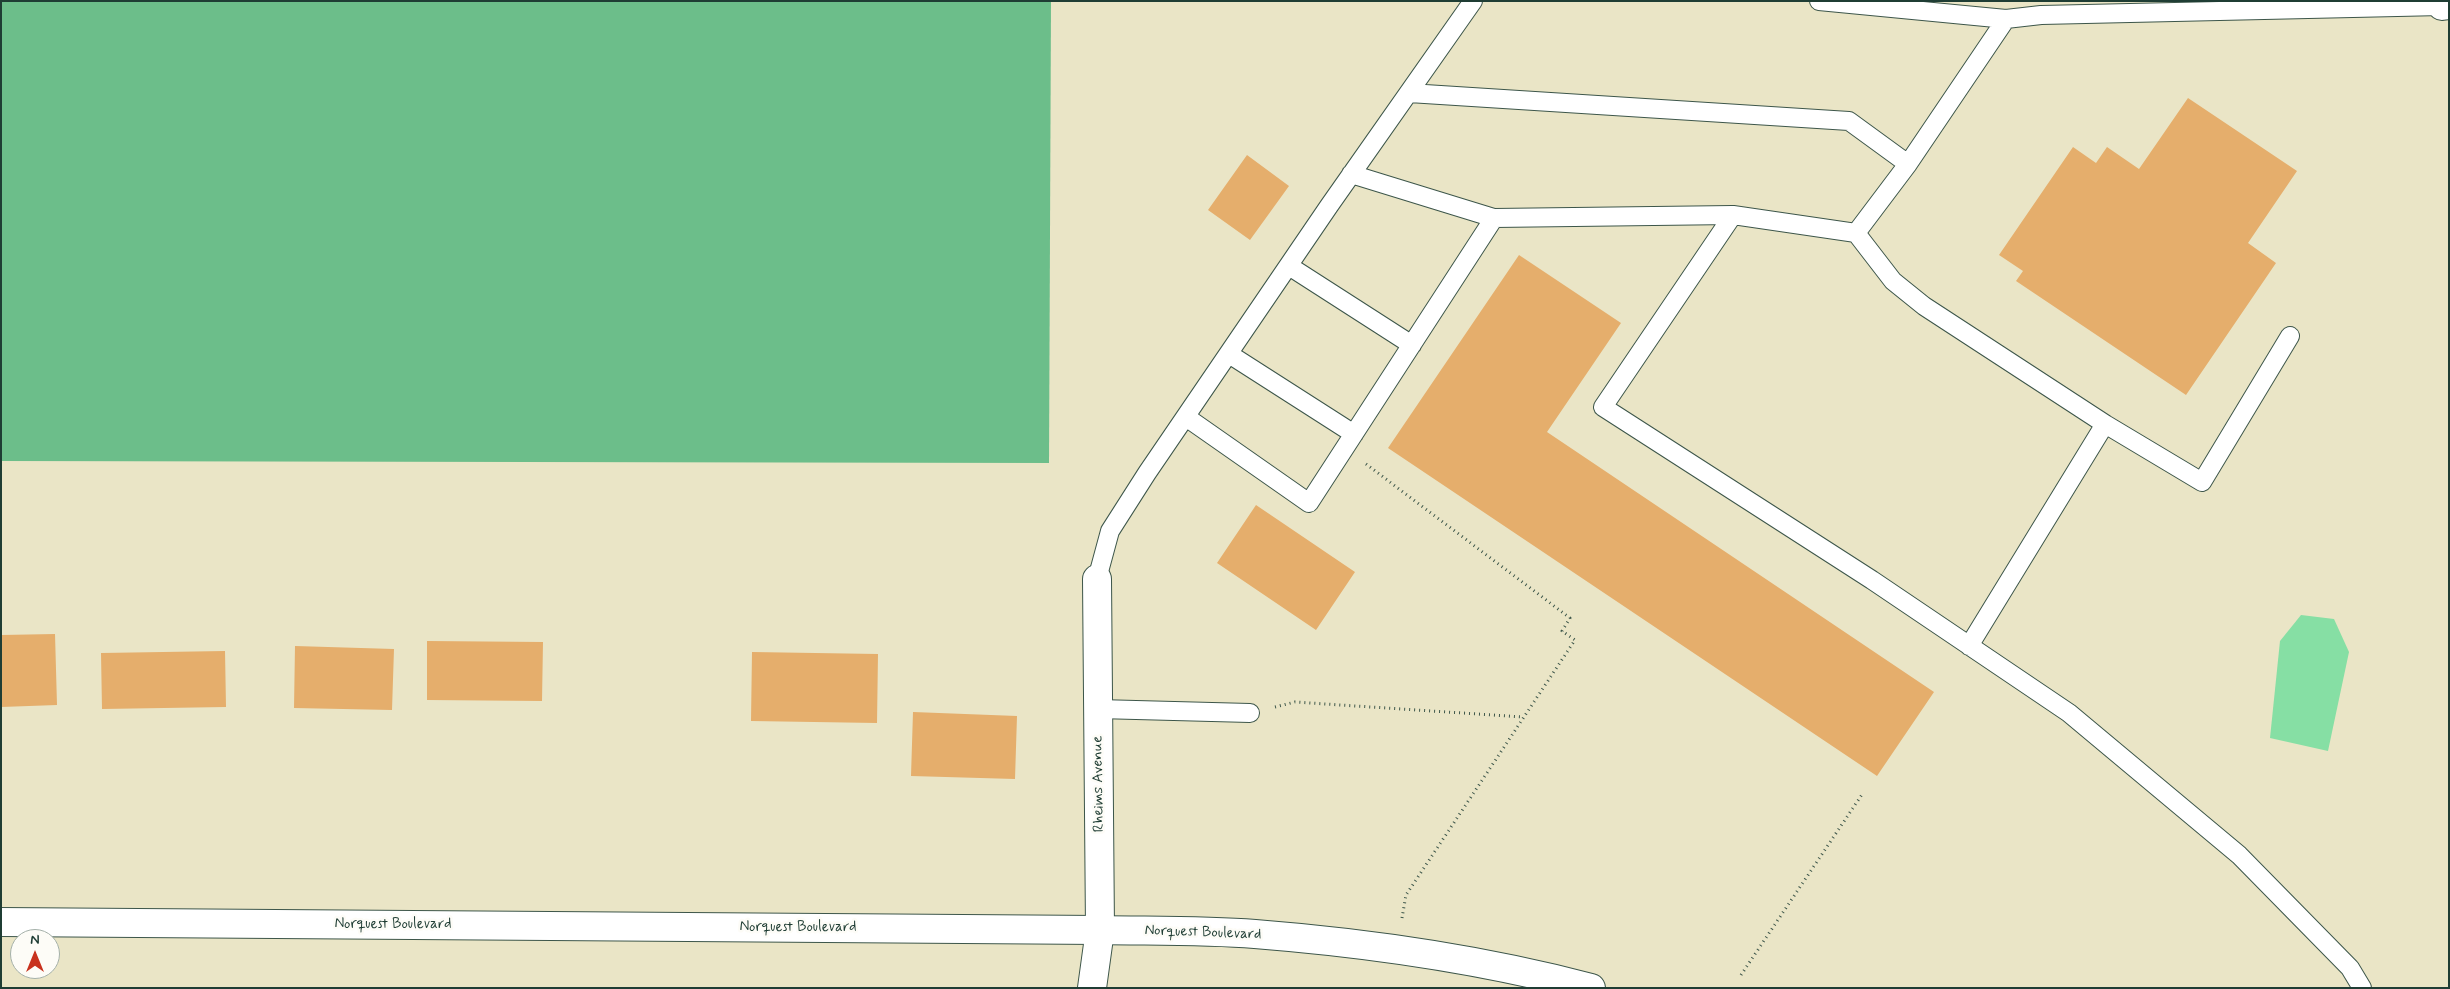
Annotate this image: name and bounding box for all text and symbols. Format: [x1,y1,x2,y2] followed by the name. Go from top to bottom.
[1089,736,1109,832] street label: Rheims Avenue
[335,916,451,934] street label: Norquest Boulevard
[740,919,856,937] street label: Norquest Boulevard
[1144,922,1262,944] street label: Norquest Boulevard
[10,929,60,979] north arrow
[30,931,40,949] text: N

